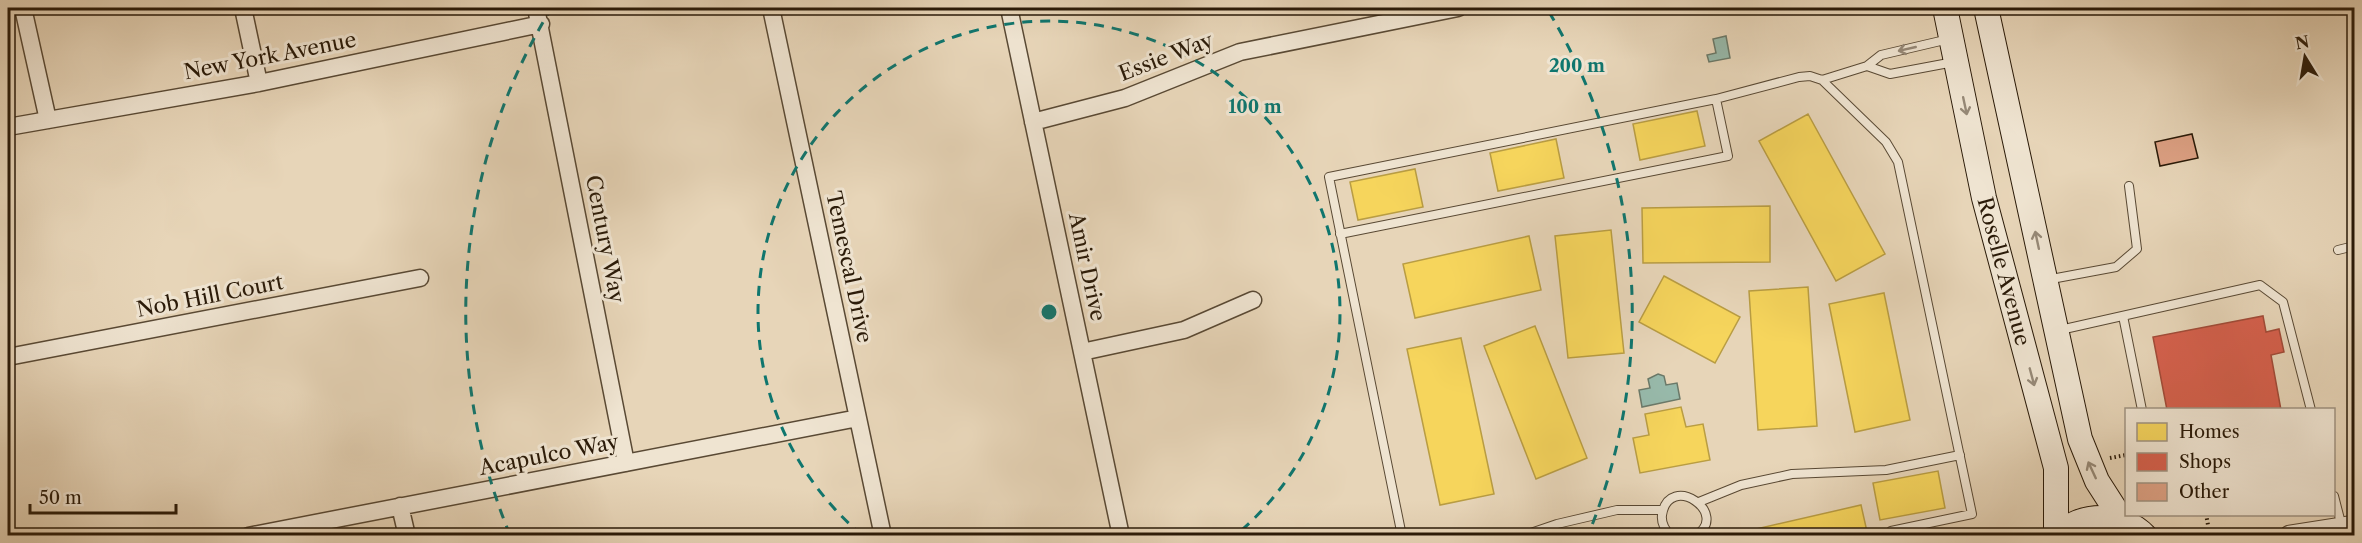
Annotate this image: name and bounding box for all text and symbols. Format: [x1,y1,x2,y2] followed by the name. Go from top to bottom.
[182,27,358,84] street label: New York Avenue
[1115,27,1217,86] street label: Essie Way
[2275,27,2335,87] north arrow
[2293,31,2311,53] text: N
[1898,44,1918,55] one-way arrow
[1549,55,1605,77] text: 200 m
[1228,96,1282,118] text: 100 m
[1960,96,1972,115] one-way arrow
[581,173,630,305] street label: Century Way
[821,189,878,345] street label: Temescal Drive
[1972,194,2036,348] street label: Roselle Avenue
[1064,209,1111,323] street label: Amir Drive
[2030,231,2042,250] one-way arrow
[135,269,286,322] street label: Nob Hill Court
[1039,302,1059,322] centre of rings
[2027,367,2038,386] one-way arrow
[2125,408,2335,516] legend
[2179,421,2240,443] text: Homes
[476,429,621,480] street label: Acapulco Way
[2179,451,2231,473] text: Shops
[2085,462,2097,480] one-way arrow
[30,477,176,515] scale bar
[2179,481,2230,503] text: Other
[39,487,82,509] text: 50 m

